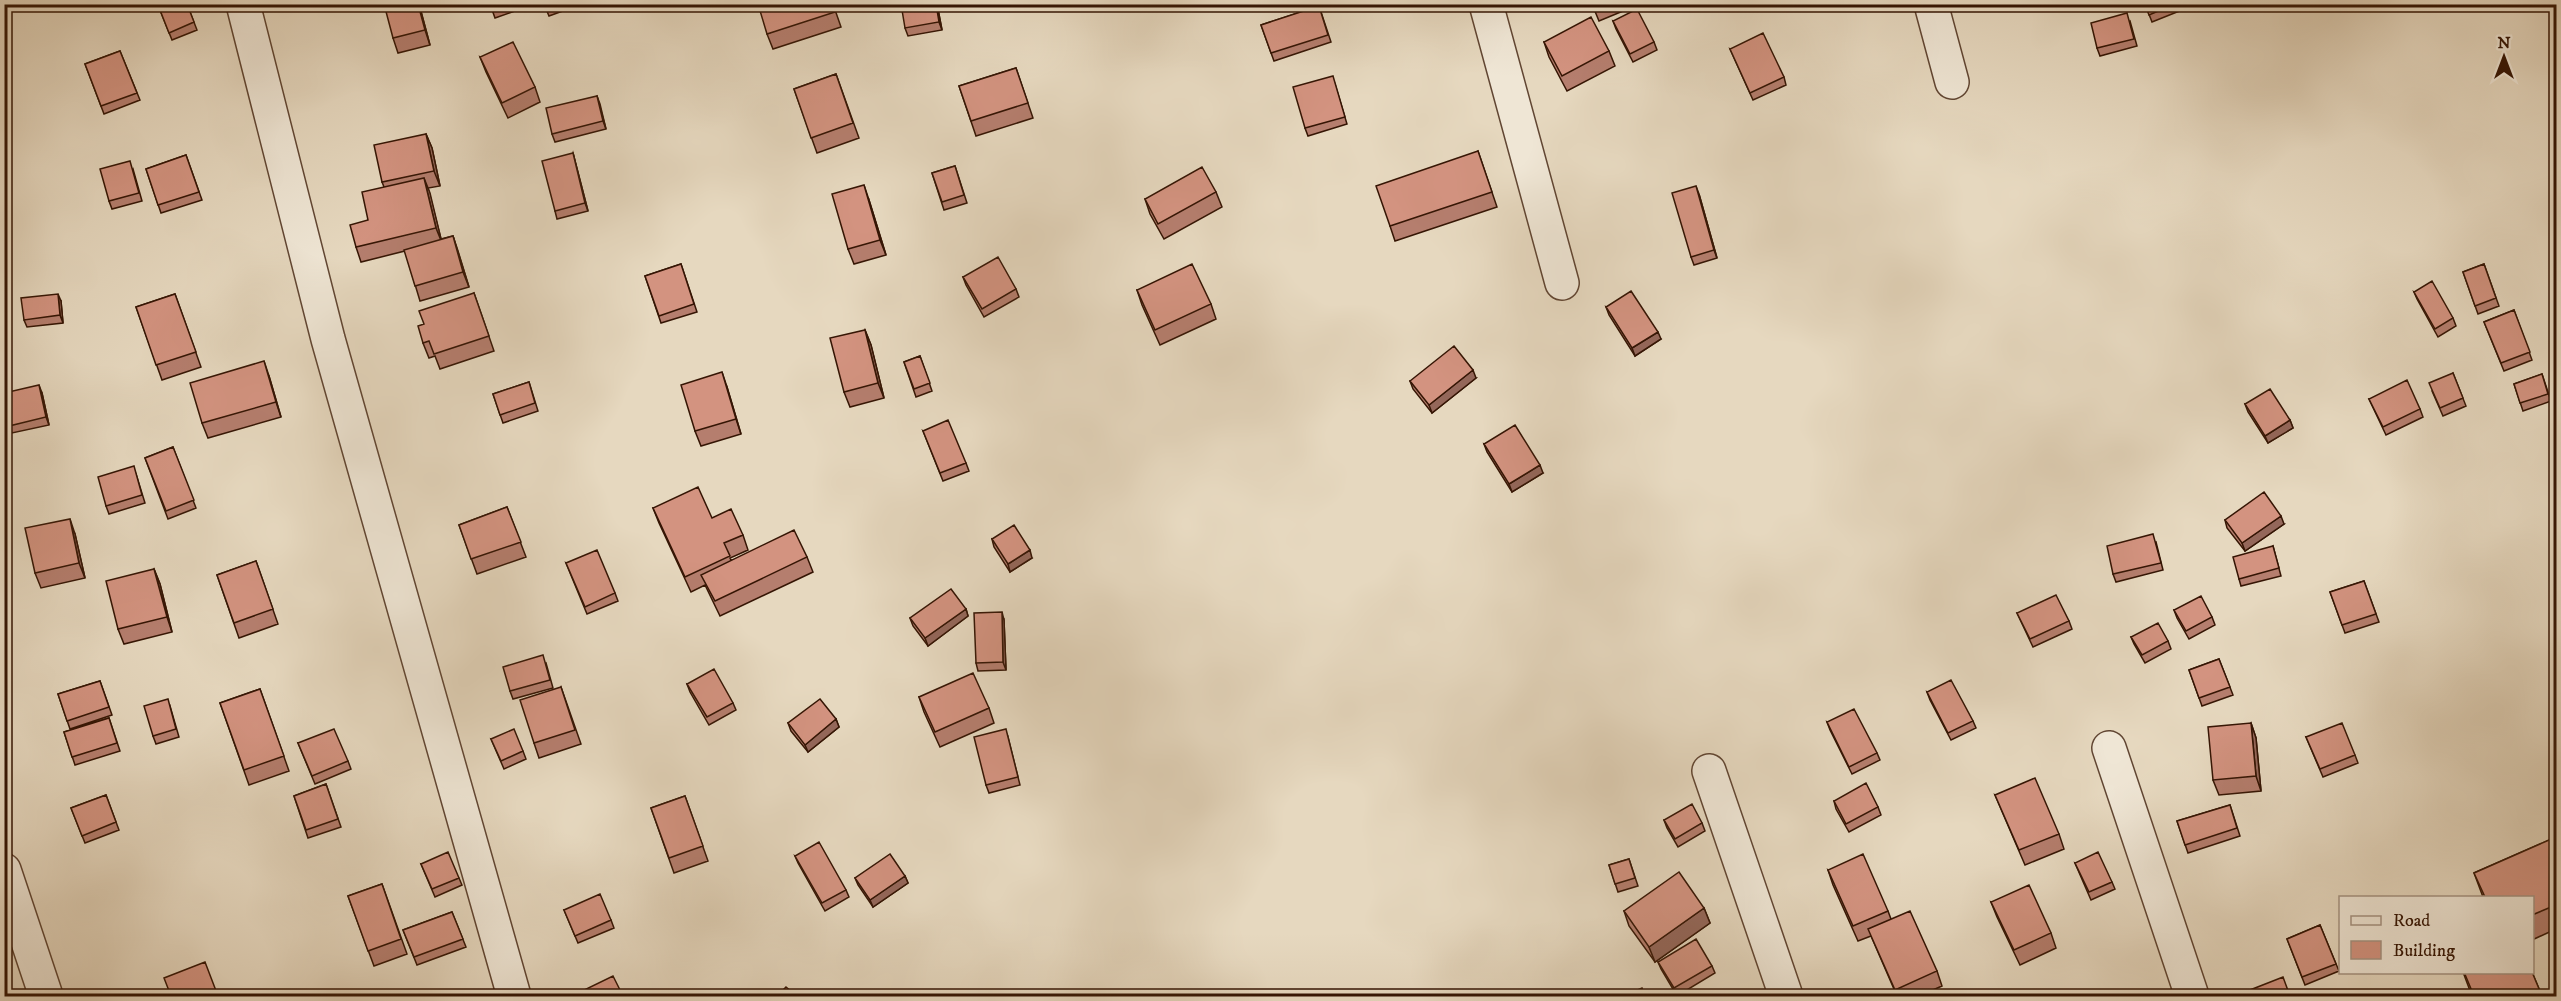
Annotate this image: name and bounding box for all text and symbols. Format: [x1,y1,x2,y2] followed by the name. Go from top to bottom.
[2474,27,2534,87] north arrow
[2497,33,2511,53] text: N
[2339,896,2534,974] legend
[2393,910,2430,932] text: Road
[2393,940,2455,962] text: Building

